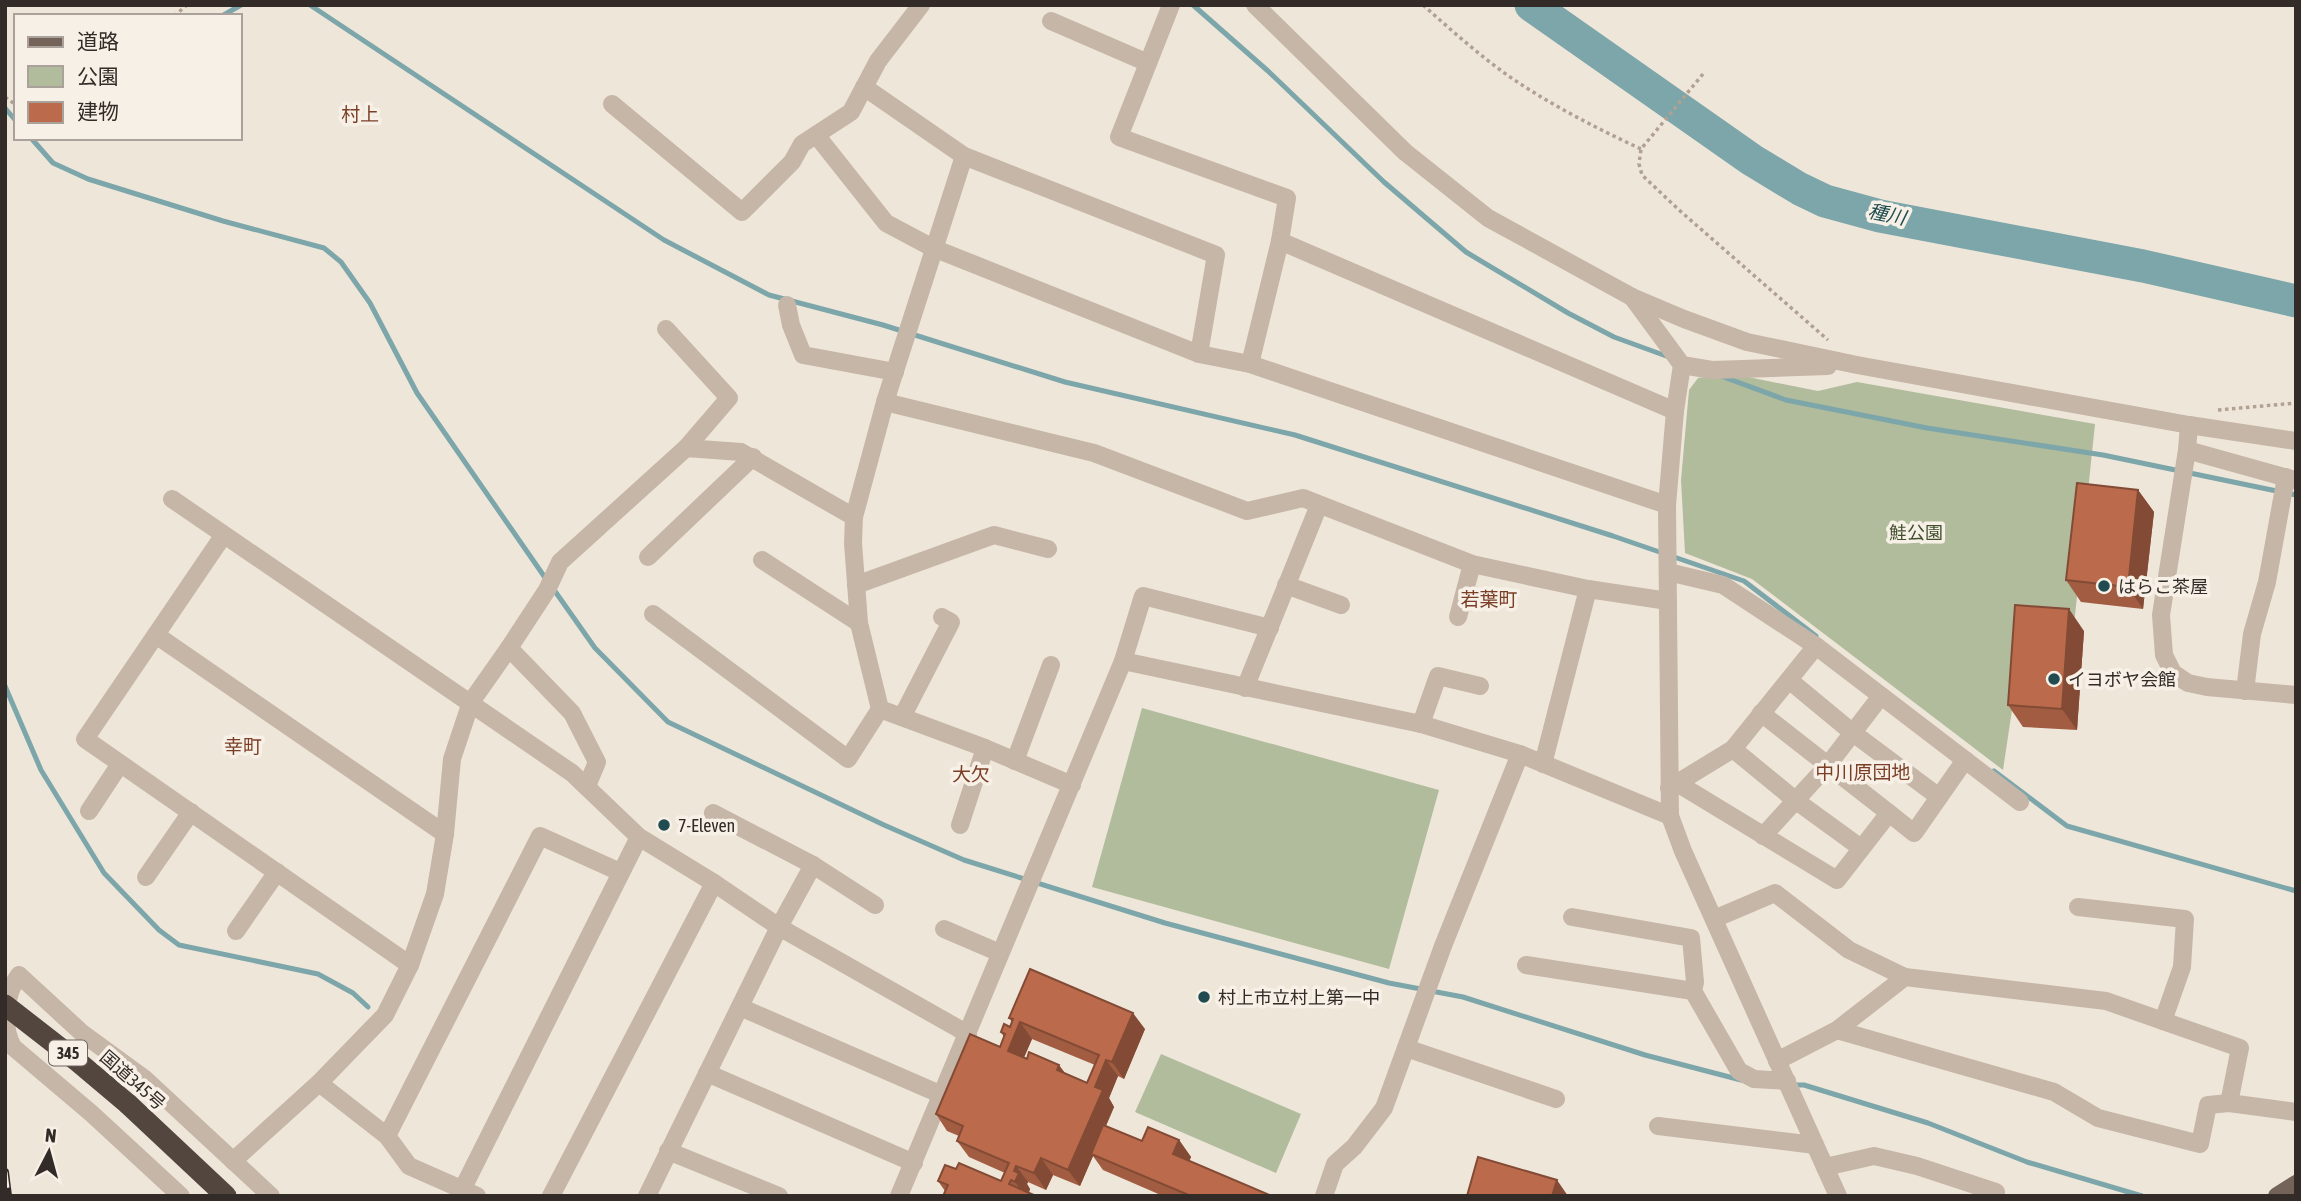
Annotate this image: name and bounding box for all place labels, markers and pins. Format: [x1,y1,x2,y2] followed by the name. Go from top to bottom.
[2118,576,2208,597] place label: はらこ茶屋
[2096,578,2112,594] marker: はらこ茶屋
[2068,669,2176,690] place label: イヨボヤ会館
[2046,671,2062,687] marker: イヨボヤ会館
[678,815,735,836] place label: 7-Eleven
[656,817,672,833] marker: 7-Eleven
[1218,987,1380,1008] place label: 村上市立村上第一中
[1196,989,1212,1005] marker: 村上市立村上第一中

